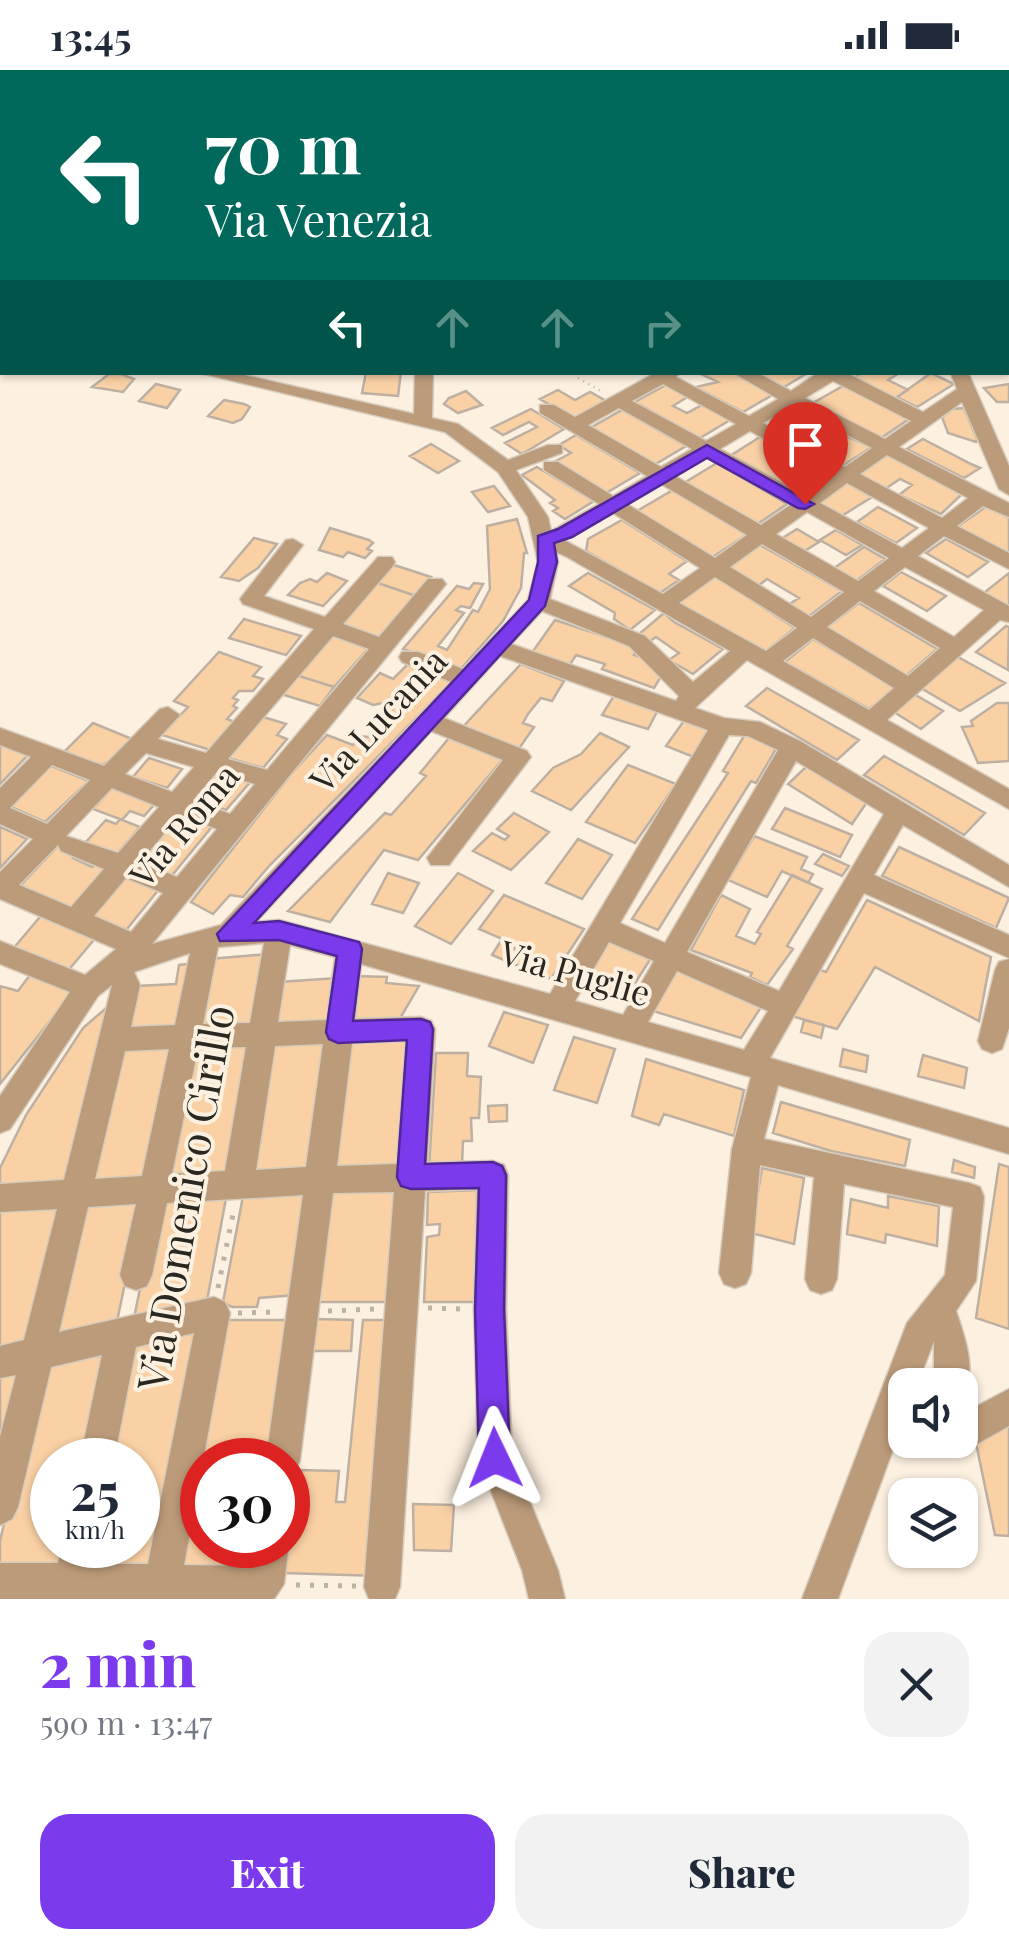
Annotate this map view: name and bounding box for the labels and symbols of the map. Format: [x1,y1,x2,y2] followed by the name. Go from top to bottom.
[763,402,848,505] pin
[298,637,456,802] street label: Via Lucania
[117,752,249,897] street label: Via Roma
[494,927,656,1015] street label: Via Puglie
[122,1001,246,1396] street label: Via Domenico Cirillo
[443,1406,547,1510] position arrow
[180,1438,310,1568] speed limit sign: 30

